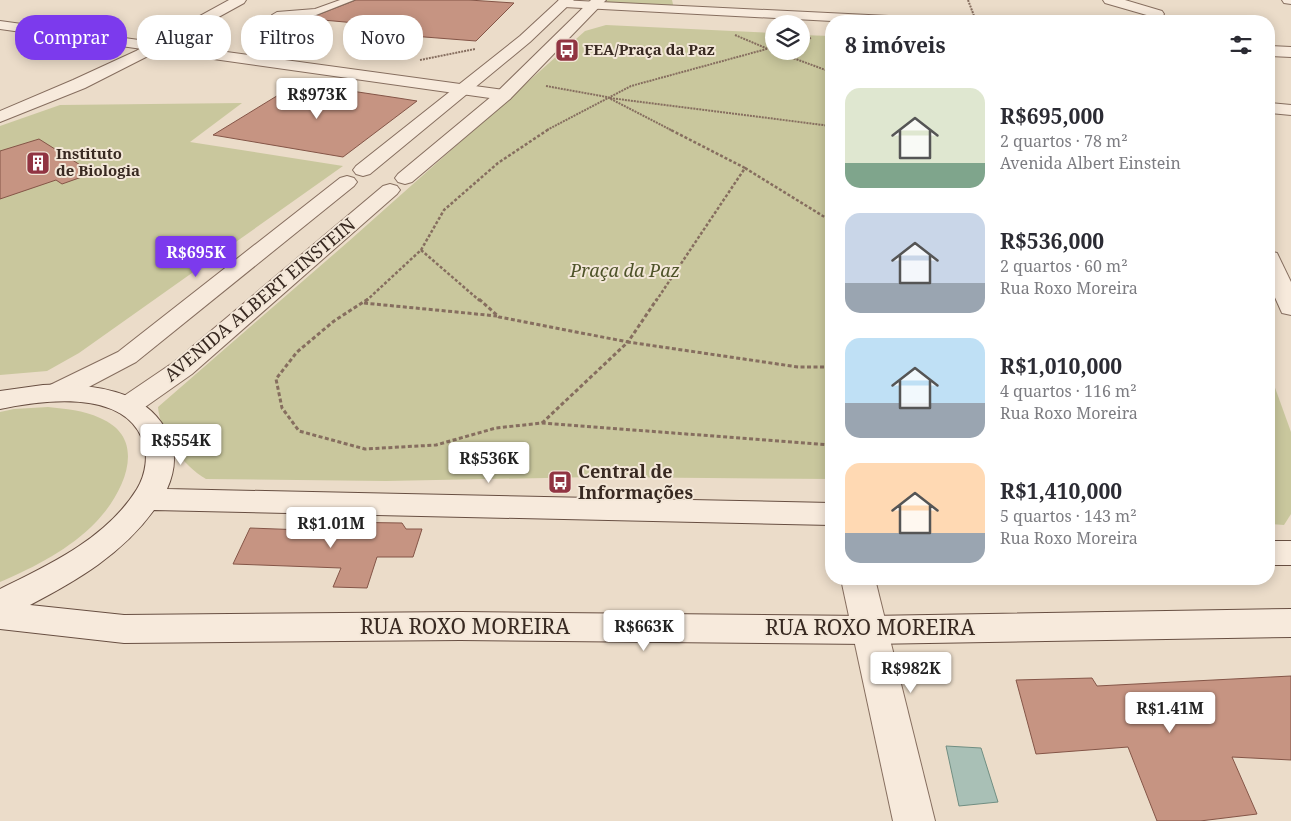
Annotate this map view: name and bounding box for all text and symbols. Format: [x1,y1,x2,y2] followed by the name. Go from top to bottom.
[15,15,127,60] chip: Comprar
[137,15,231,60] chip: Alugar
[241,15,333,60] chip: Filtros
[343,15,423,60] chip: Novo
[765,15,810,60] map controls
[765,15,810,60] button: layers
[845,31,946,59] text: 8 imóveis
[1227,31,1255,59] icon: filters
[554,37,580,63] bus stop icon: FEA/Praça da Paz
[584,39,715,59] place label: FEA/Praça da Paz
[276,78,358,120] pin: R$973K
[287,83,347,105] text: R$973K
[1000,102,1104,130] text: R$695,000
[885,108,945,168] icon: home
[1000,130,1128,152] text: 2 quartos · 78 m²
[56,143,140,180] place label: Instituto de Biologia
[25,150,51,176] building icon: Instituto de Biologia
[1000,152,1181,174] text: Avenida Albert Einstein
[159,212,360,386] street label: AVENIDA ALBERT EINSTEIN
[1000,227,1104,255] text: R$536,000
[885,233,945,293] icon: home
[155,236,237,278] pin: R$695K
[166,241,226,263] text: R$695K
[1000,255,1128,277] text: 2 quartos · 60 m²
[569,258,680,282] park label: Praça da Paz
[1000,277,1138,299] text: Rua Roxo Moreira
[1000,352,1122,380] text: R$1,010,000
[885,358,945,418] icon: home
[1000,380,1137,402] text: 4 quartos · 116 m²
[1000,402,1138,424] text: Rua Roxo Moreira
[140,424,222,466] pin: R$554K
[151,429,211,451] text: R$554K
[448,442,530,484] pin: R$536K
[459,447,519,469] text: R$536K
[578,459,693,504] place label: Central de Informações
[547,469,573,495] bus stop icon: Central de Informações
[1000,477,1122,505] text: R$1,410,000
[885,483,945,543] icon: home
[1000,505,1137,527] text: 5 quartos · 143 m²
[285,506,377,549] pin: R$1.01M
[297,512,365,534] text: R$1.01M
[1000,527,1138,549] text: Rua Roxo Moreira
[603,610,685,652] pin: R$663K
[360,612,570,640] street label: RUA ROXO MOREIRA
[765,613,975,641] street label: RUA ROXO MOREIRA
[614,615,674,637] text: R$663K
[870,652,952,694] pin: R$982K
[881,657,941,679] text: R$982K
[1124,692,1216,734] pin: R$1.41M
[1136,697,1204,719] text: R$1.41M

